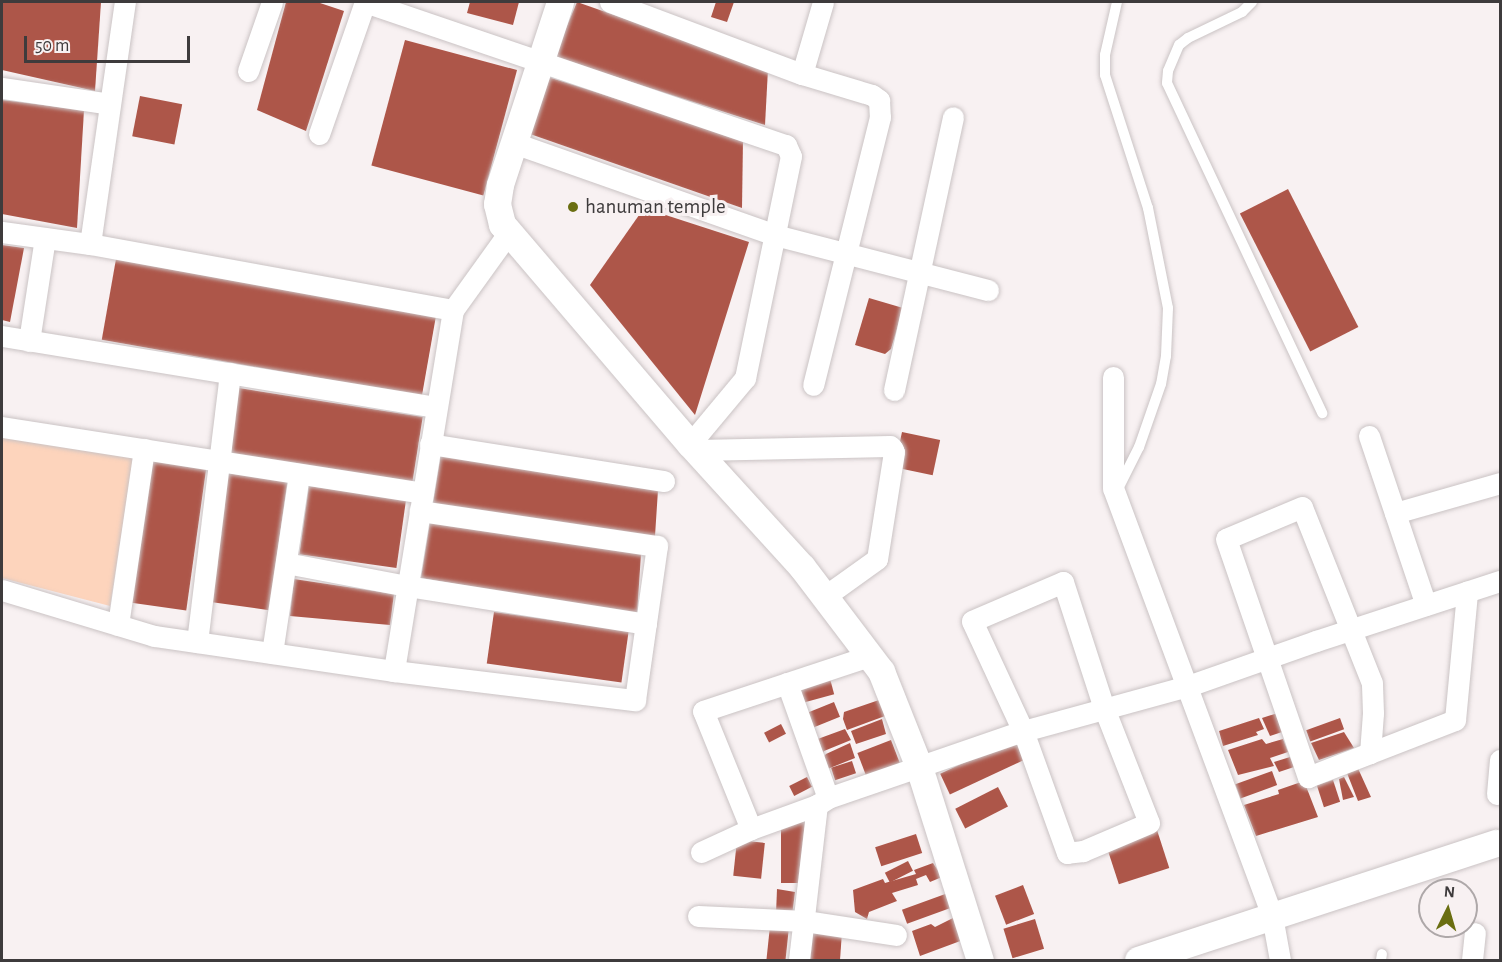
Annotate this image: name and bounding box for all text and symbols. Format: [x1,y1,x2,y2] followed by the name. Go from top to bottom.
[27,24,194,62] scale bar
[35,37,69,55] text: 50 m
[585,194,726,220] place label: hanuman temple
[566,200,580,214] marker: hanuman temple
[1418,878,1478,938] north arrow
[1443,884,1456,901] text: N

